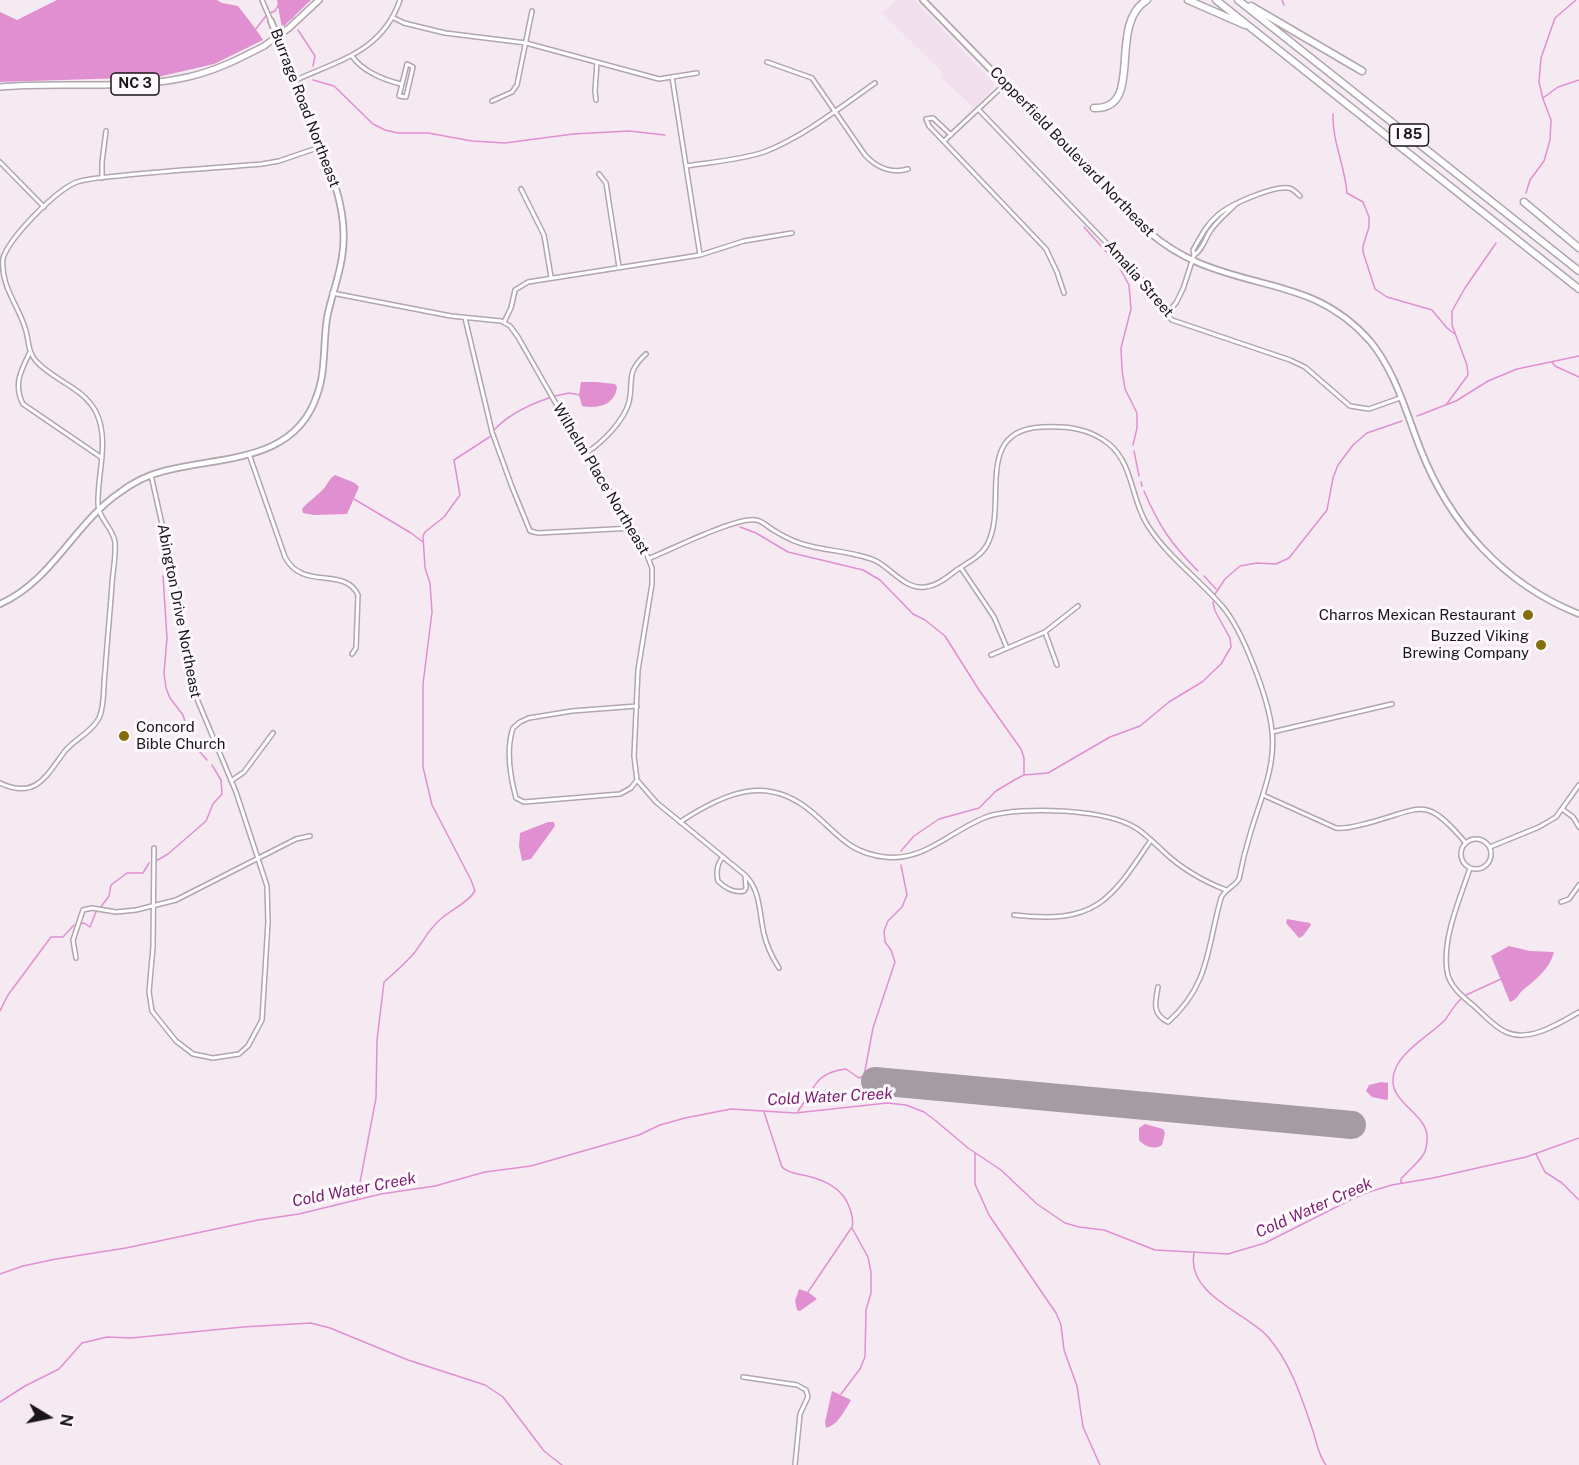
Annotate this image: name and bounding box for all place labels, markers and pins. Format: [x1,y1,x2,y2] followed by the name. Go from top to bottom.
[1319,606,1516,624] place label: Charros Mexican Restaurant
[1521,608,1535,622] marker: Charros Mexican Restaurant
[1402,627,1529,662] place label: Buzzed Viking Brewing Company
[1534,638,1548,652] marker: Buzzed Viking Brewing Company
[136,718,225,753] place label: Concord Bible Church
[117,729,131,743] marker: Concord Bible Church

